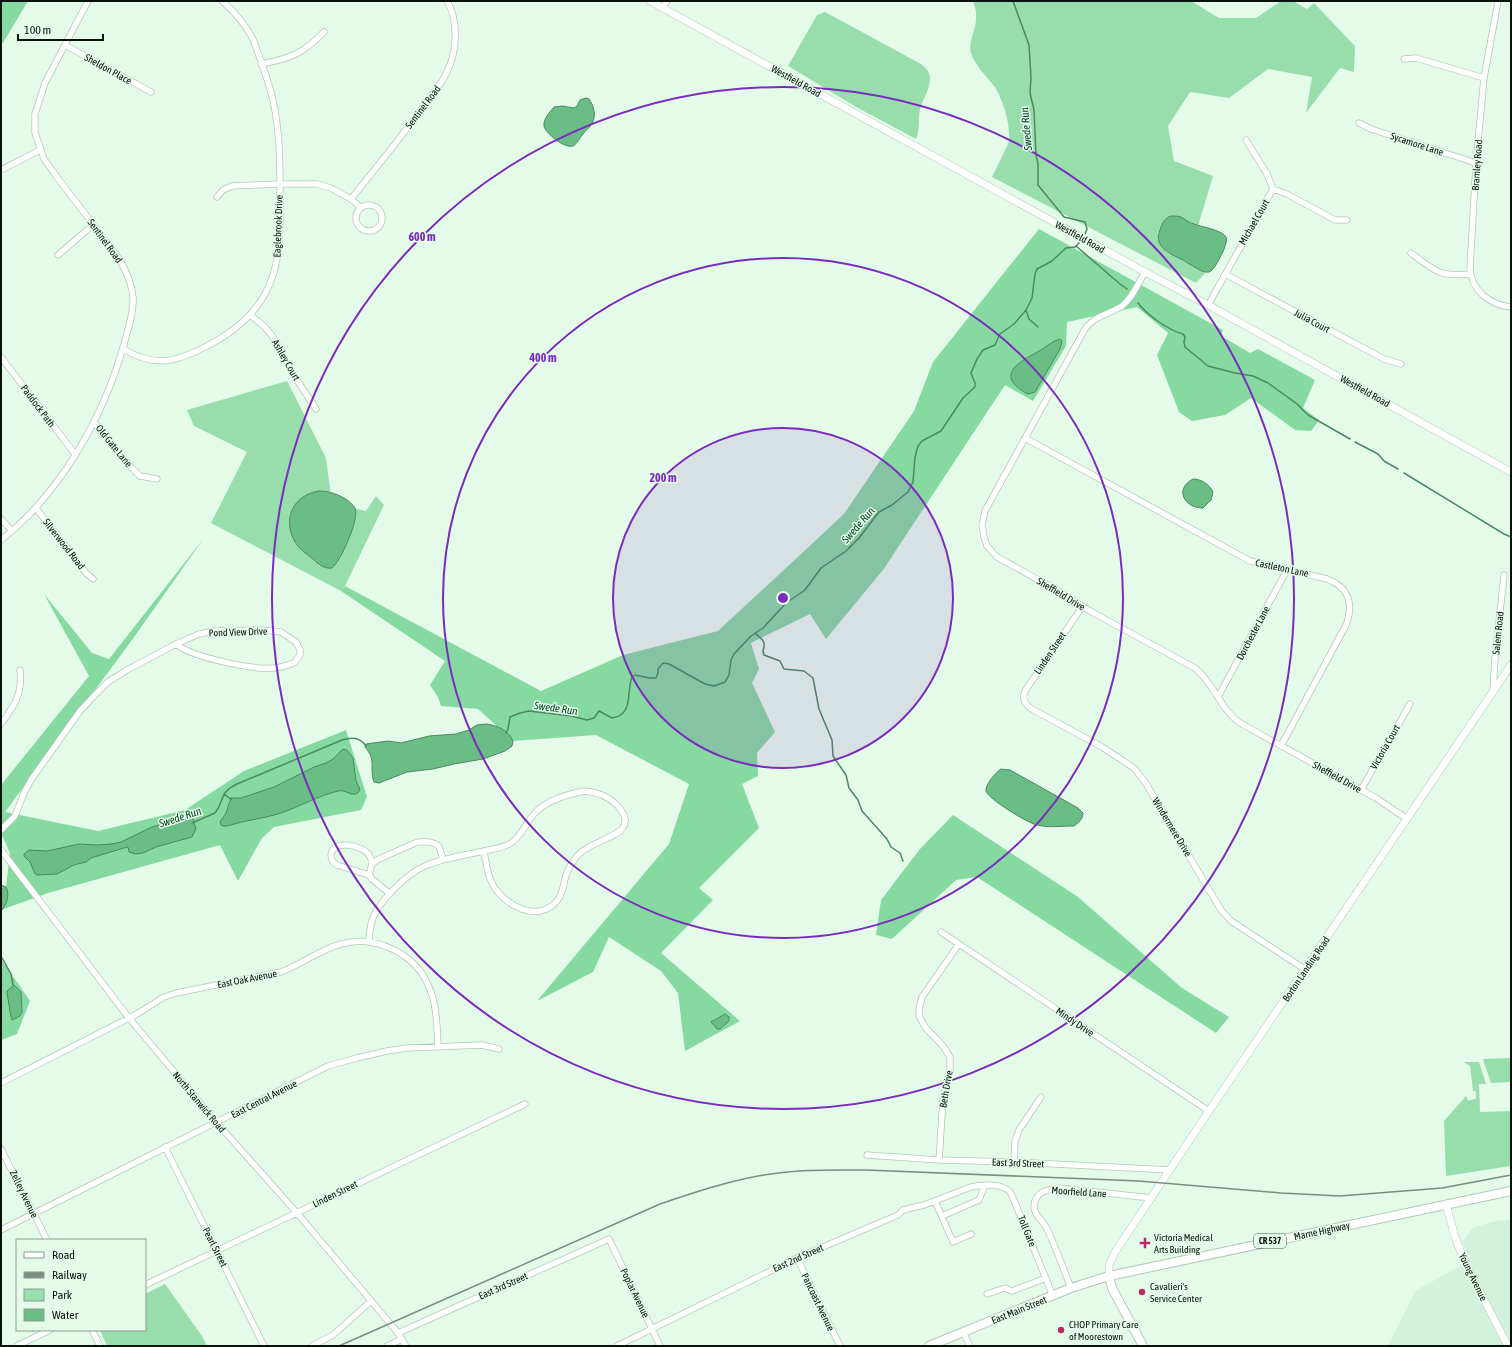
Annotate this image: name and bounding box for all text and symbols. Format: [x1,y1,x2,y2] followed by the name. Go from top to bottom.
[18,16,103,42] scale bar
[24,23,51,37] text: 100 m
[82,52,134,87] street label: Sheldon Place
[769,63,823,99] street label: Westfield Road
[403,83,443,131] street label: Sentinel Road
[1018,106,1034,152] water label: Swede Run
[1389,130,1445,158] street label: Sycamore Lane
[1470,139,1484,191] street label: Bramley Road
[271,194,285,257] street label: Eaglebrook Drive
[1237,197,1271,247] street label: Michael Court
[85,217,125,265] street label: Sentinel Road
[1053,219,1107,255] street label: Westfield Road
[408,230,436,244] text: 600 m
[1292,307,1332,335] street label: Julia Court
[270,338,302,383] street label: Ashley Court
[528,351,557,365] text: 400 m
[1338,373,1392,409] street label: Westfield Road
[19,383,58,429] street label: Paddock Path
[94,423,135,470] street label: Old Gate Lane
[649,471,677,485] text: 200 m
[839,504,877,546] water label: Swede Run
[41,517,87,572] street label: Silverwood Road
[1254,557,1310,579] street label: Castleton Lane
[1035,575,1087,613] street label: Sheffield Drive
[776,591,790,605] centre of rings
[1234,604,1272,662] street label: Dorchester Lane
[1490,610,1506,655] street label: Salem Road
[208,625,268,639] street label: Pond View Drive
[1032,630,1068,676] street label: Linden Street
[533,699,579,717] water label: Swede Run
[1368,723,1402,771] street label: Victoria Court
[1311,759,1364,795] street label: Sheffield Drive
[1150,796,1194,859] street label: Windermere Drive
[156,804,203,830] water label: Swede Run
[1280,934,1332,1004] street label: Borton Landing Road
[216,968,278,990] street label: East Oak Avenue
[1054,1005,1096,1039] street label: Mindy Drive
[170,1069,228,1135] street label: North Stanwick Road
[937,1069,955,1109] street label: Beth Drive
[229,1077,299,1120] street label: East Central Avenue
[992,1157,1044,1169] street label: East 3rd Street
[8,1168,41,1220] street label: Zelley Avenue
[311,1178,359,1210] street label: Linden Street
[1051,1185,1107,1199] street label: Moorfield Lane
[1016,1214,1038,1249] street label: Toll Gate
[1293,1220,1351,1242] street label: Marne Highway
[200,1225,230,1269] street label: Pearl Street
[1154,1232,1213,1255] place label: Victoria Medical Arts Building
[1254,1234,1286,1248] road number: CR 537
[1139,1237,1151,1249] marker: Victoria Medical Arts Building
[16,1239,146,1331] legend
[771,1242,825,1274] street label: East 2nd Street
[52,1248,75,1262] text: Road
[1457,1251,1489,1303] street label: Young Avenue
[618,1267,652,1320] street label: Poplar Avenue
[52,1268,87,1282] text: Railway
[477,1270,529,1302] street label: East 3rd Street
[799,1271,837,1333] street label: Pancoast Avenue
[1150,1281,1203,1304] place label: Cavalieri's Service Center
[1137,1287,1147,1297] marker: Cavalieri's Service Center
[52,1288,73,1302] text: Park
[990,1294,1048,1326] street label: East Main Street
[52,1308,79,1322] text: Water
[1069,1319,1139,1342] place label: CHOP Primary Care of Moorestown
[1056,1325,1066,1335] marker: CHOP Primary Care of Moorestown

